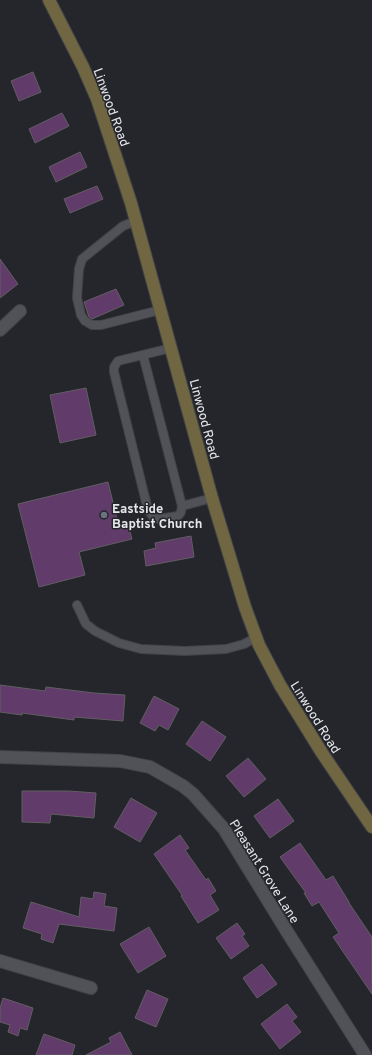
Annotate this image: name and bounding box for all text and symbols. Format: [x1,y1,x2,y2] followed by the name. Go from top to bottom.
[89,66,132,149] street label: Linwood Road
[185,378,221,461] street label: Linwood Road
[112,502,202,533] place label: Eastside Baptist Church
[99,510,109,520] marker: Eastside Baptist Church
[286,679,343,757] street label: Linwood Road
[225,817,302,927] street label: Pleasant Grove Lane

